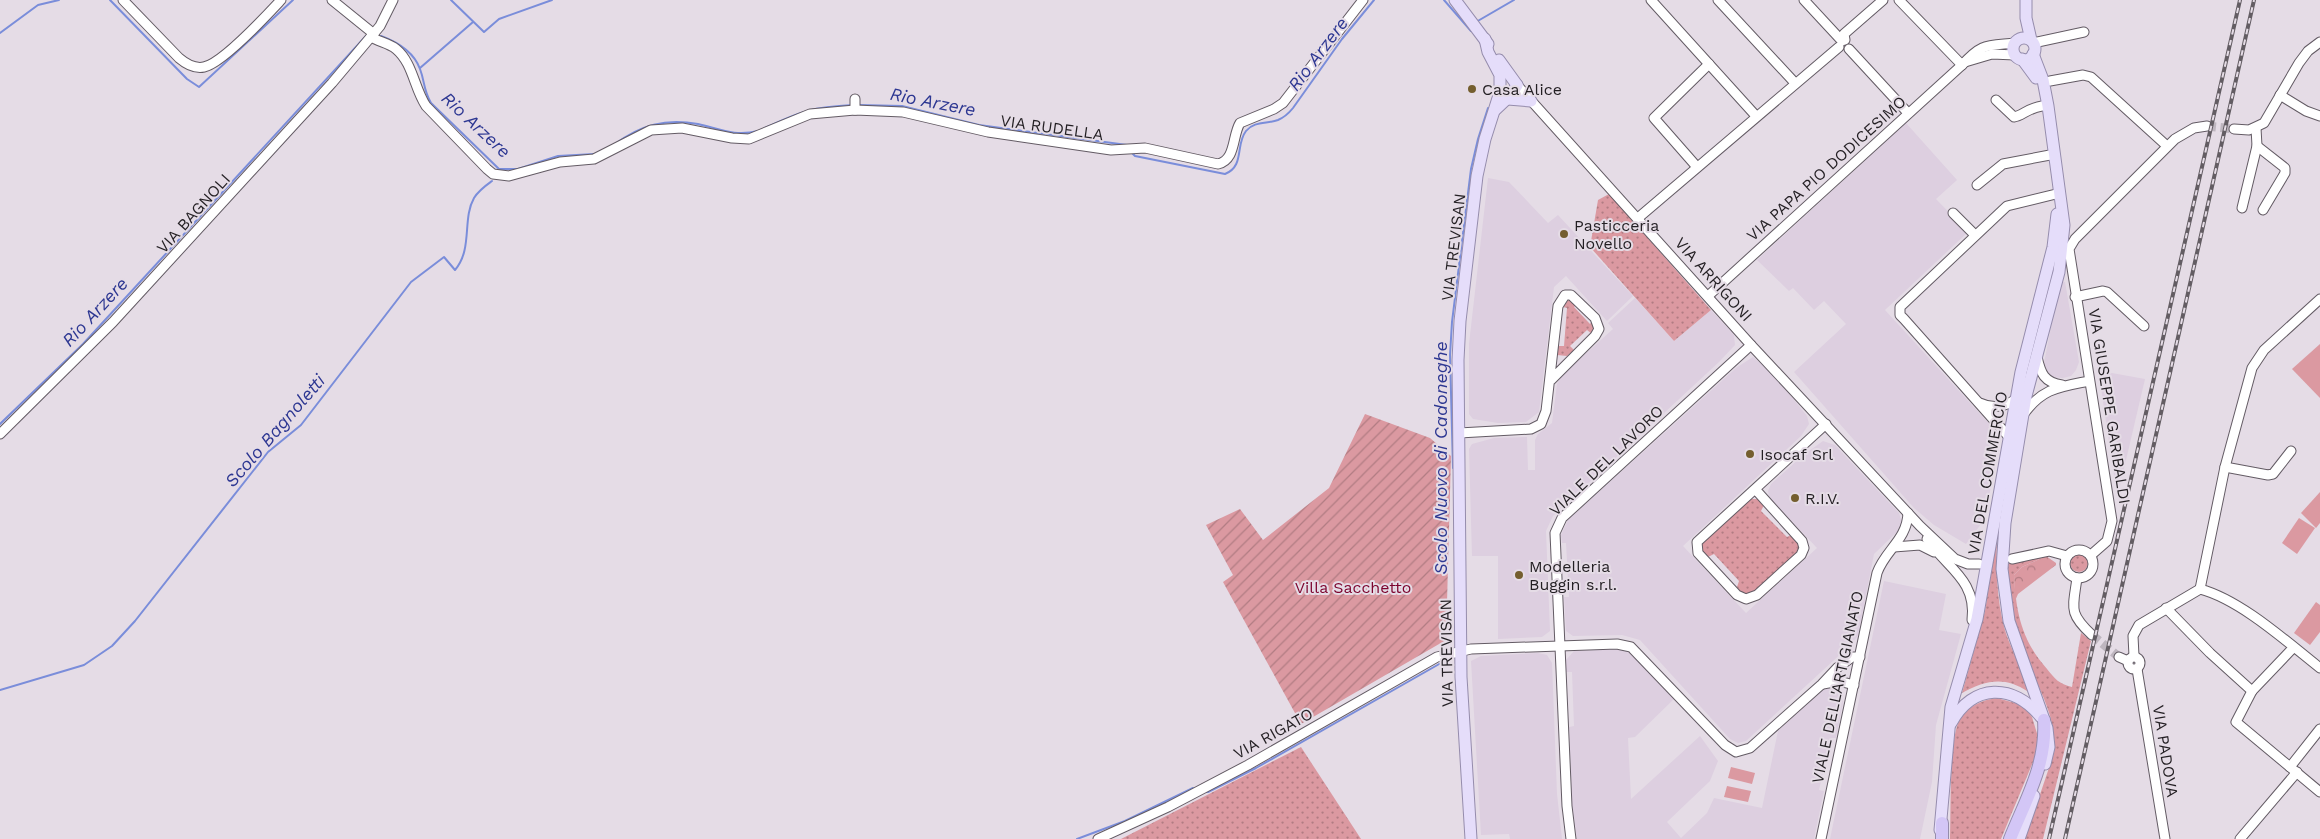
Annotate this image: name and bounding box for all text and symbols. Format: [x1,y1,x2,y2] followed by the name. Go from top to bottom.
[1283,13,1352,95] water label: Rio Arzere
[1482,80,1562,99] place label: Casa Alice
[889,83,978,120] water label: Rio Arzere
[1466,83,1478,95] marker: Casa Alice
[437,87,515,162] water label: Rio Arzere
[1743,92,1910,245] street label: VIA PAPA PIO DODICESIMO
[999,111,1105,144] street label: VIA RUDELLA
[153,170,234,257] street label: VIA BAGNOLI
[1437,192,1470,302] street label: VIA TREVISAN
[1574,216,1659,253] place label: Pasticceria Novello
[1558,228,1570,240] marker: Pasticceria Novello
[1671,233,1756,325] street label: VIA ARRIGONI
[57,273,132,351] water label: Rio Arzere
[2085,307,2134,505] street label: VIA GIUSEPPE GARIBALDI
[1430,341,1451,575] water label: Scolo Nuovo di Cadoneghe
[220,369,330,491] water label: Scolo Bagnoletti
[1964,390,2011,556] street label: VIA DEL COMMERCIO
[1545,401,1667,520] street label: VIALE DEL LAVORO
[1760,445,1833,464] place label: Isocaf Srl
[1744,448,1756,460] marker: Isocaf Srl
[1805,489,1840,508] place label: R.I.V.
[1789,492,1801,504] marker: R.I.V.
[1529,557,1617,594] place label: Modelleria Buggin s.r.l.
[1513,569,1525,581] marker: Modelleria Buggin s.r.l.
[1295,578,1411,597] park label: Villa Sacchetto
[1808,589,1867,785] street label: VIALE DELL'ARTIGIANATO
[1436,599,1457,707] street label: VIA TREVISAN
[1230,704,1316,763] street label: VIA RIGATO
[2149,704,2182,799] street label: VIA PADOVA

